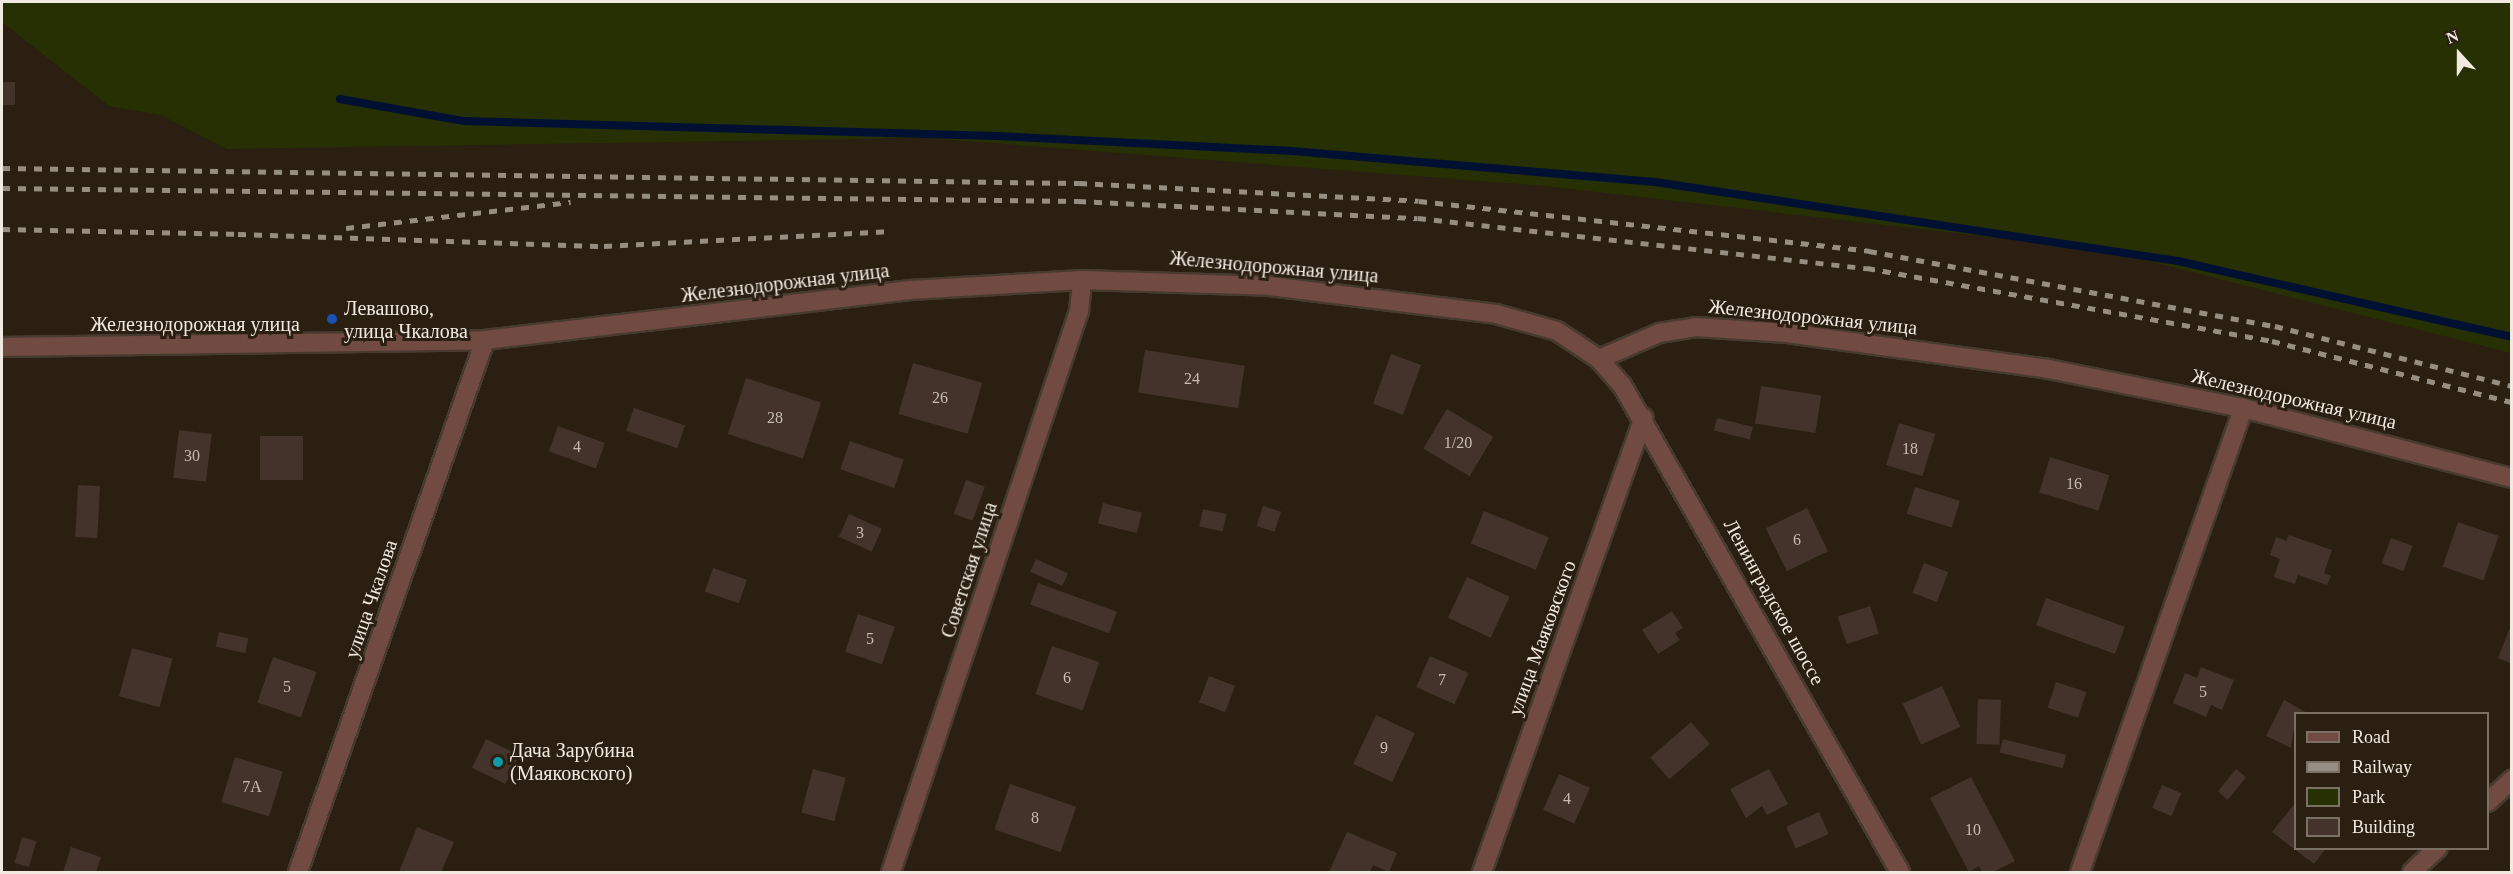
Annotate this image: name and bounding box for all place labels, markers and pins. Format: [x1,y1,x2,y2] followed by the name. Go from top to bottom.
[344,296,468,343] place label: Левашово, улица Чкалова
[325,312,339,326] marker: Левашово, улица Чкалова
[510,738,634,785] place label: Дача Зарубина (Маяковского)
[491,755,505,769] marker: Дача Зарубина (Маяковского)

